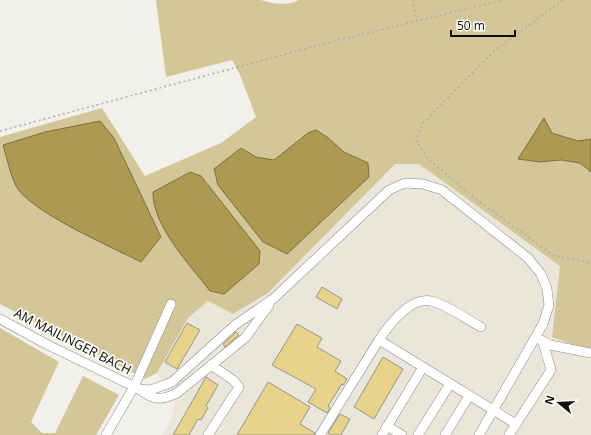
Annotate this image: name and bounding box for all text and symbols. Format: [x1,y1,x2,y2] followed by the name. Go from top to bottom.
[451,12,515,38] scale bar
[457,17,485,34] text: 50 m
[11,304,135,378] street label: AM MAILINGER BACH
[539,383,579,423] north arrow
[540,393,558,406] text: N

